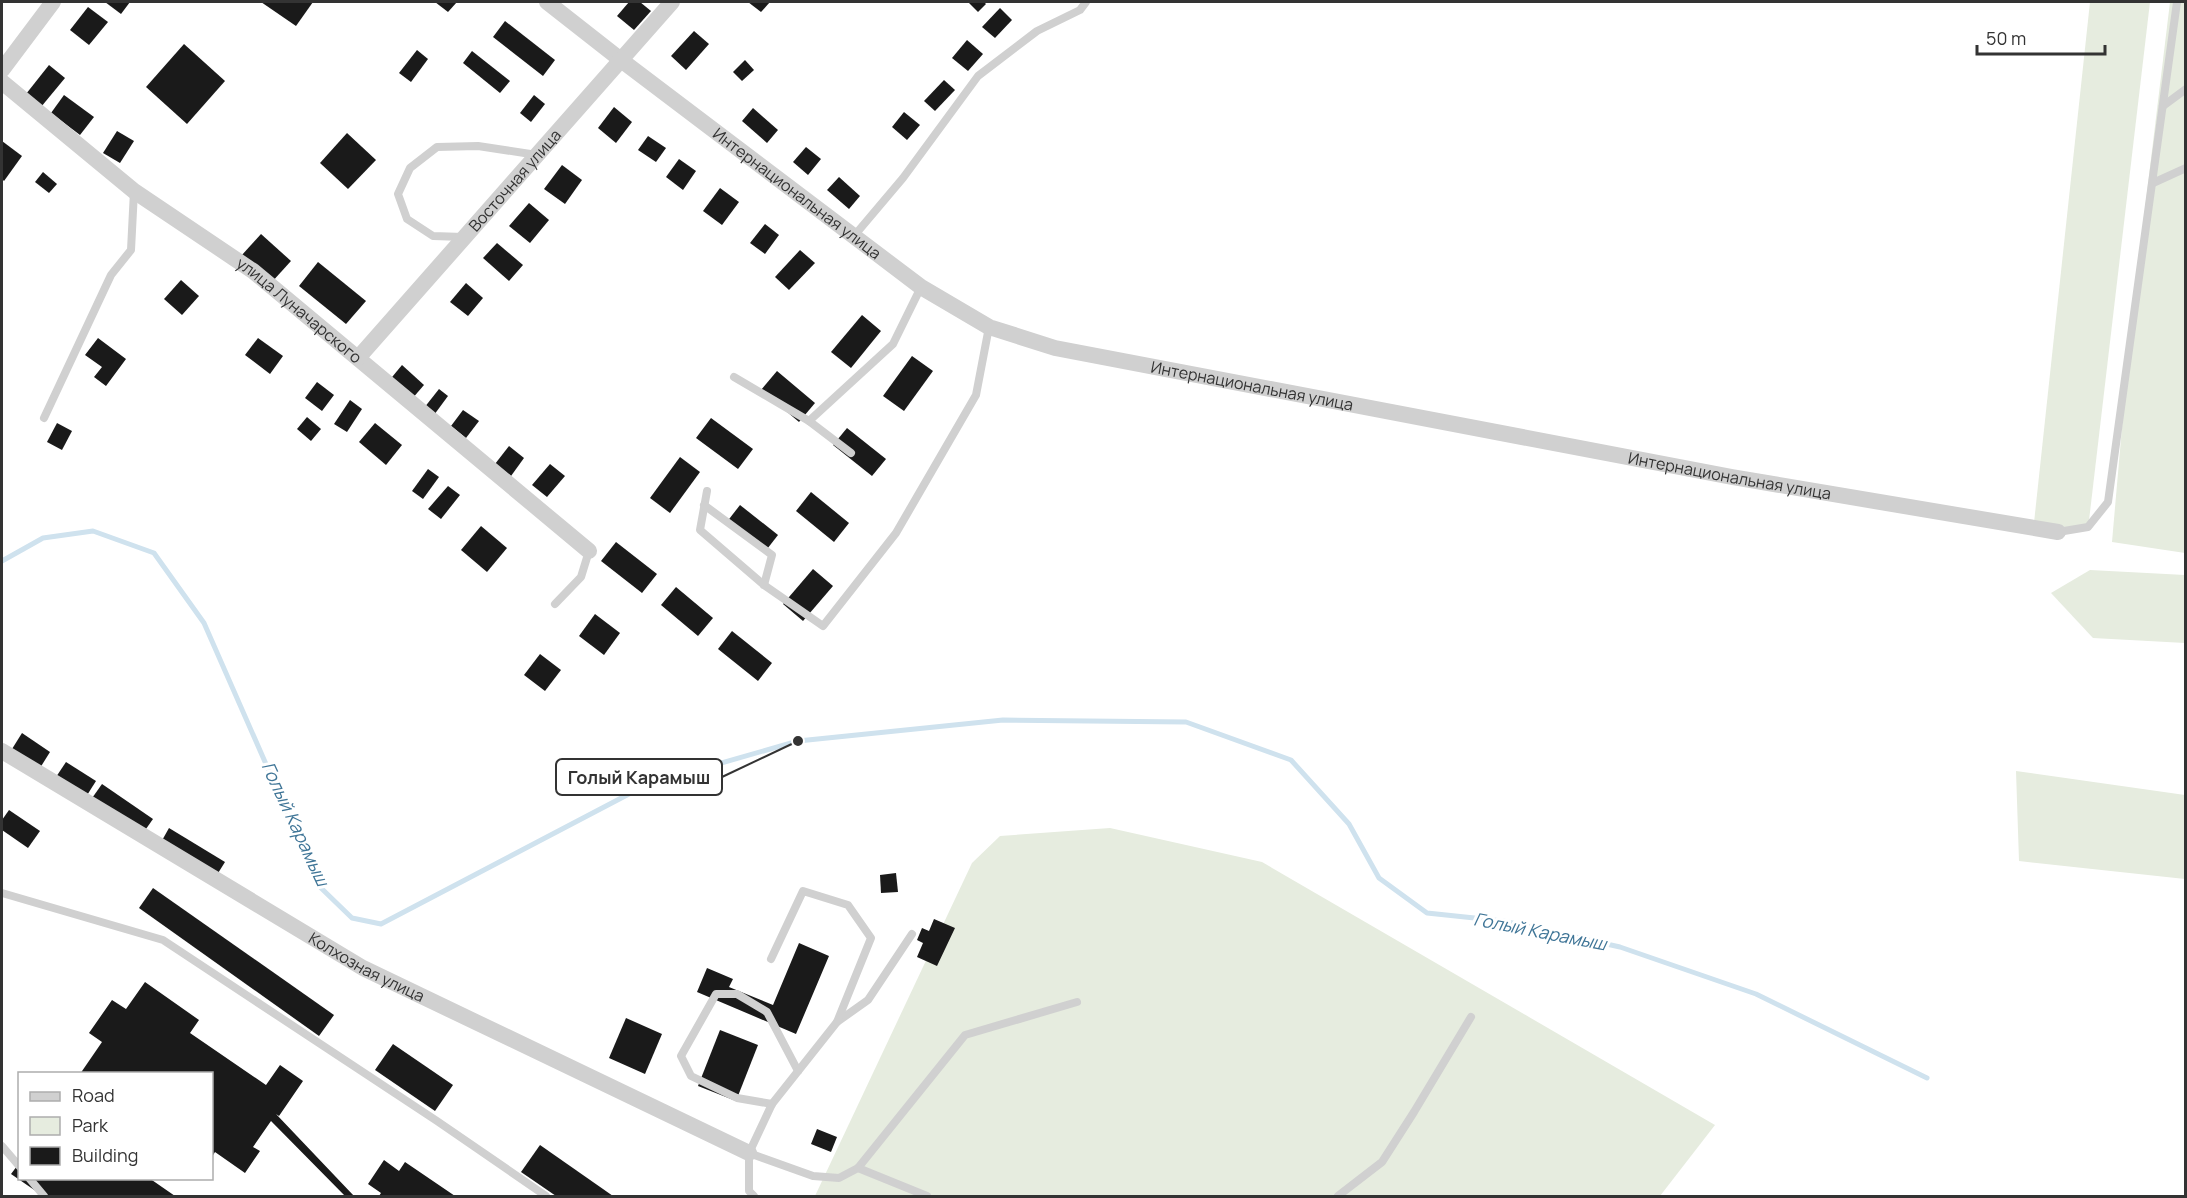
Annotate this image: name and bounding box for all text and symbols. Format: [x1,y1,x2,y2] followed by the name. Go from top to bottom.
[1977,18,2104,56] scale bar
[1986,26,2026,50] text: 50 m
[709,122,886,264] street label: Интернациональная улица
[464,124,566,236] street label: Восточная улица
[232,252,367,368] street label: улица Луначарского
[1149,355,1355,416] street label: Интернациональная улица
[1626,446,1833,505] street label: Интернациональная улица
[257,758,336,891] water label: Голый Карамыш
[556,759,722,795] callout: Голый Карамыш
[568,765,710,789] text: Голый Карамыш
[1472,906,1610,956] water label: Голый Карамыш
[305,927,428,1007] street label: Колхозная улица
[18,1072,213,1180] legend
[72,1083,115,1107] text: Road
[72,1113,109,1137] text: Park
[72,1143,138,1167] text: Building

